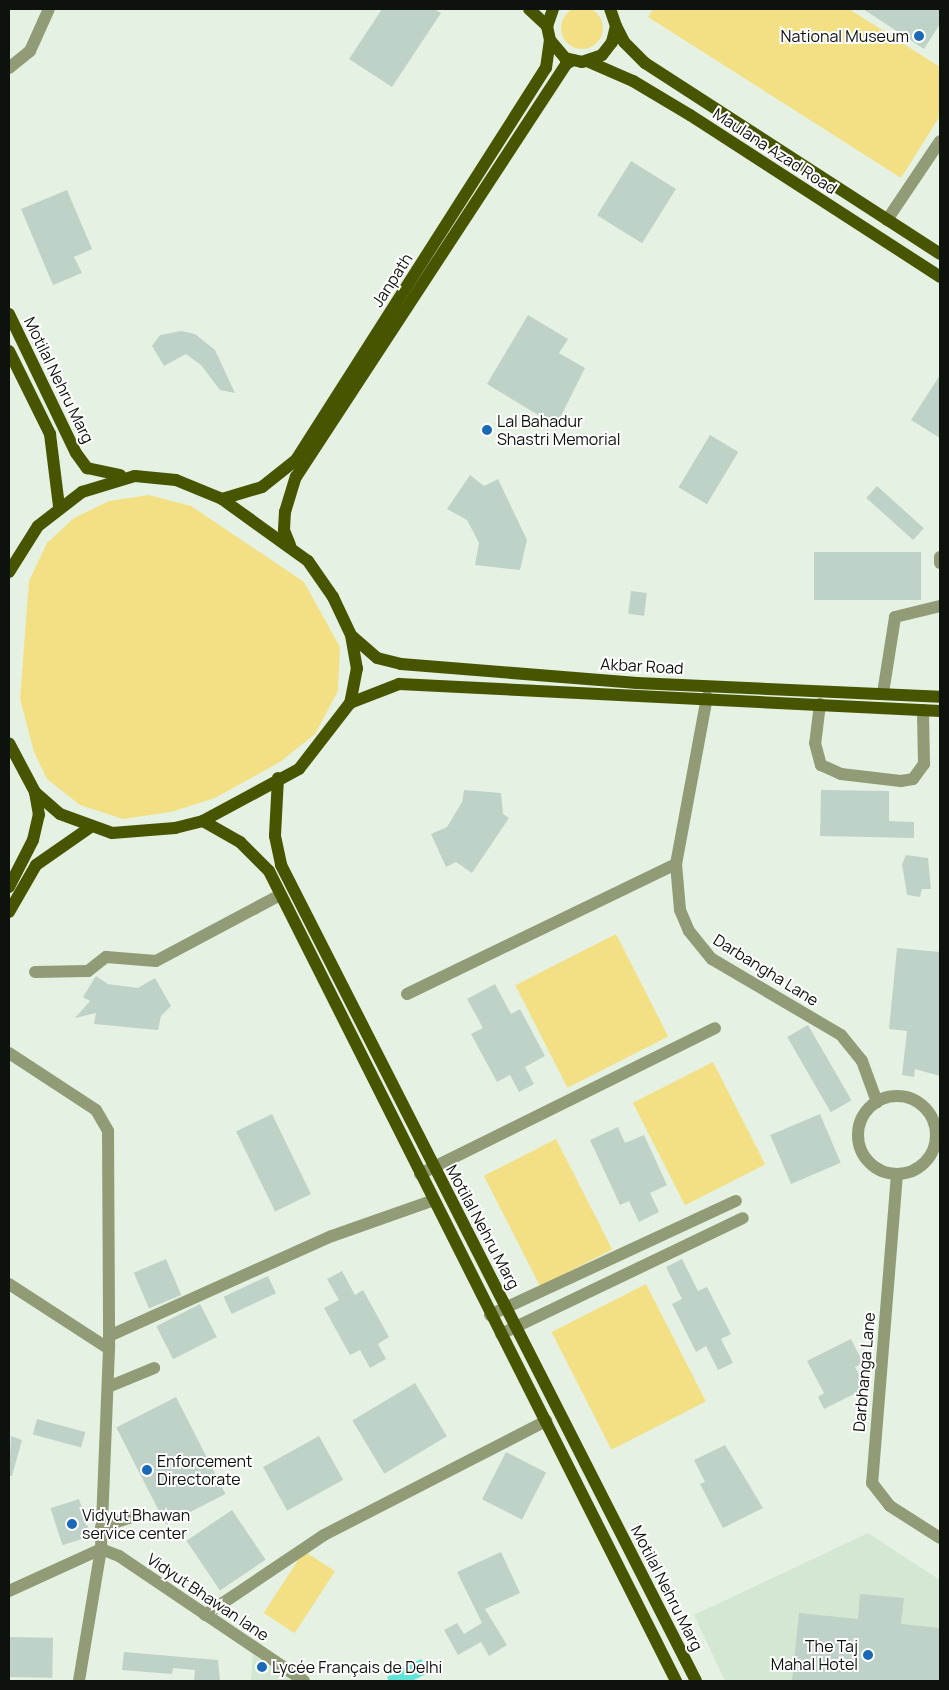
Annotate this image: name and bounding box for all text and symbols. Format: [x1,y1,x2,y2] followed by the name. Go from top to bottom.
[780,26,909,46] place label: National Museum
[913,30,925,42] marker: National Museum
[710,104,840,198] street label: Maulana Azad Road
[368,250,416,310] street label: Janpath
[20,314,98,446] street label: Motilal Nehru Marg
[497,411,620,449] place label: Lal Bahadur Shastri Memorial
[481,424,493,436] marker: Lal Bahadur Shastri Memorial
[600,654,684,678] street label: Akbar Road
[710,930,822,1010] street label: Darbangha Lane
[442,1162,524,1292] street label: Motilal Nehru Marg
[849,1311,879,1433] street label: Darbhanga Lane
[157,1451,252,1489] place label: Enforcement Directorate
[141,1464,153,1476] marker: Enforcement Directorate
[82,1505,190,1543] place label: Vidyut Bhawan service center
[66,1518,78,1530] marker: Vidyut Bhawan service center
[627,1522,707,1654] street label: Motilal Nehru Marg
[143,1549,273,1645] street label: Vidyut Bhawan lane
[771,1636,858,1674] place label: The Taj Mahal Hotel
[862,1649,874,1661] marker: The Taj Mahal Hotel
[272,1657,442,1677] place label: Lycée Français de Delhi
[256,1661,268,1673] marker: Lycée Français de Delhi

